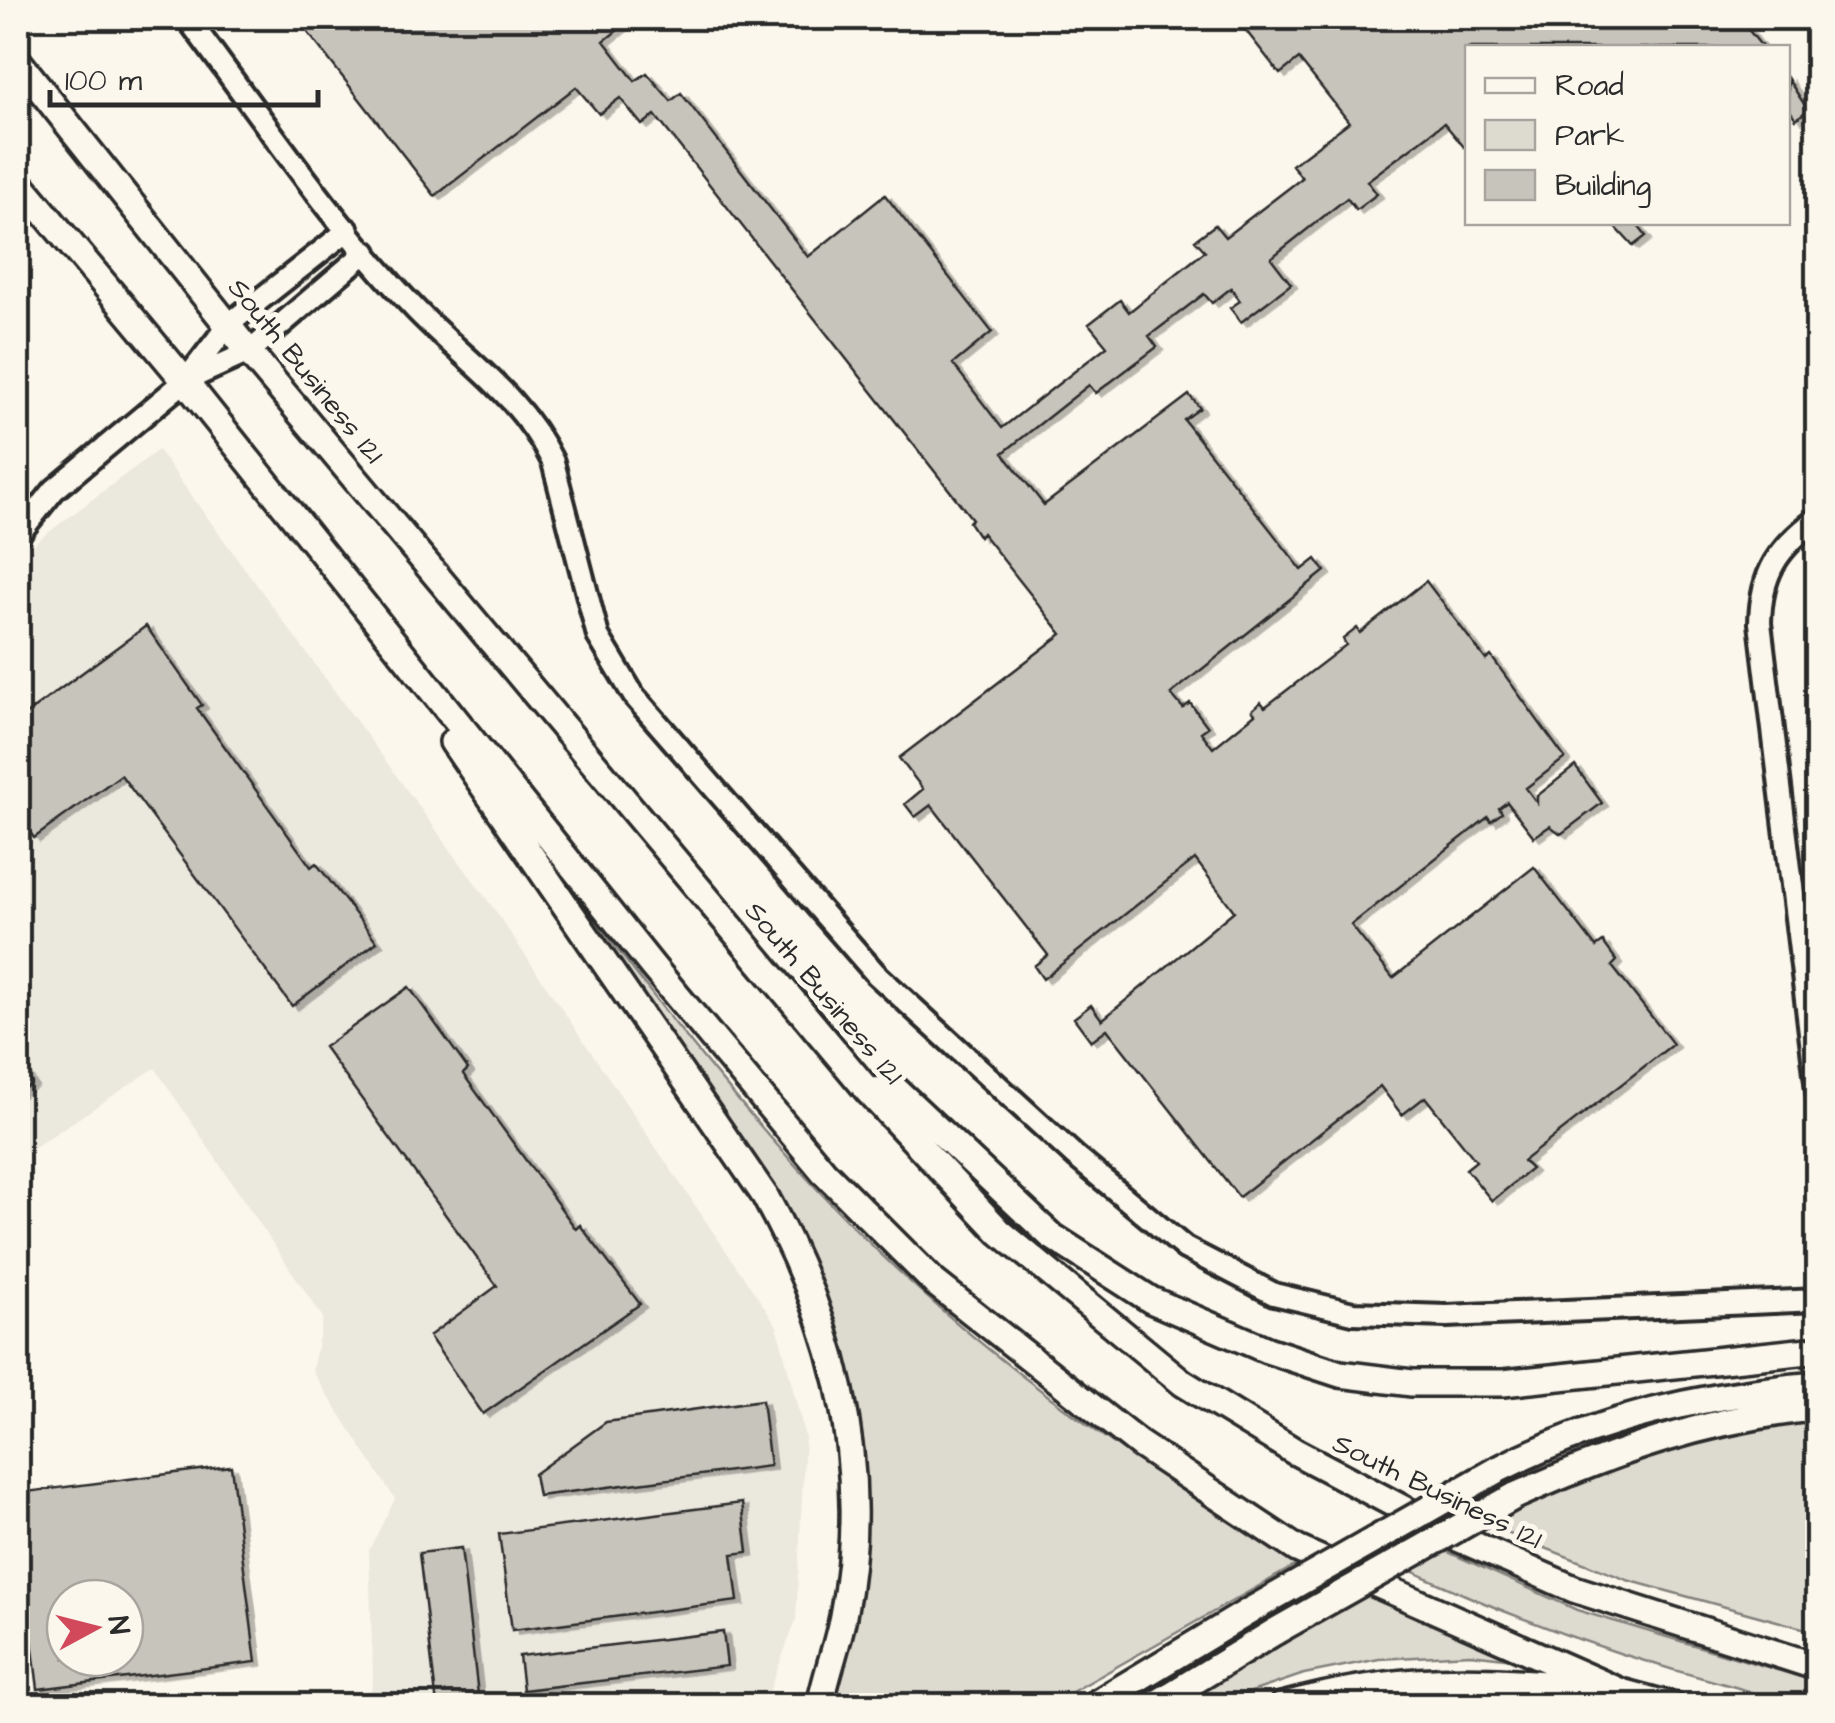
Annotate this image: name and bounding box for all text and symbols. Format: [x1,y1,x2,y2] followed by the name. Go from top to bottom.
[50,45,318,107] scale bar
[1465,45,1790,225] legend
[65,60,143,102] text: 100 m
[1555,65,1624,107] text: Road
[1555,115,1624,157] text: Park
[1555,165,1651,208] text: Building
[219,270,393,472] street label: South Business 121
[735,893,912,1093] street label: South Business 121
[1326,1424,1549,1559] street label: South Business 121
[45,1578,145,1678] north arrow
[98,1614,139,1637] text: N

